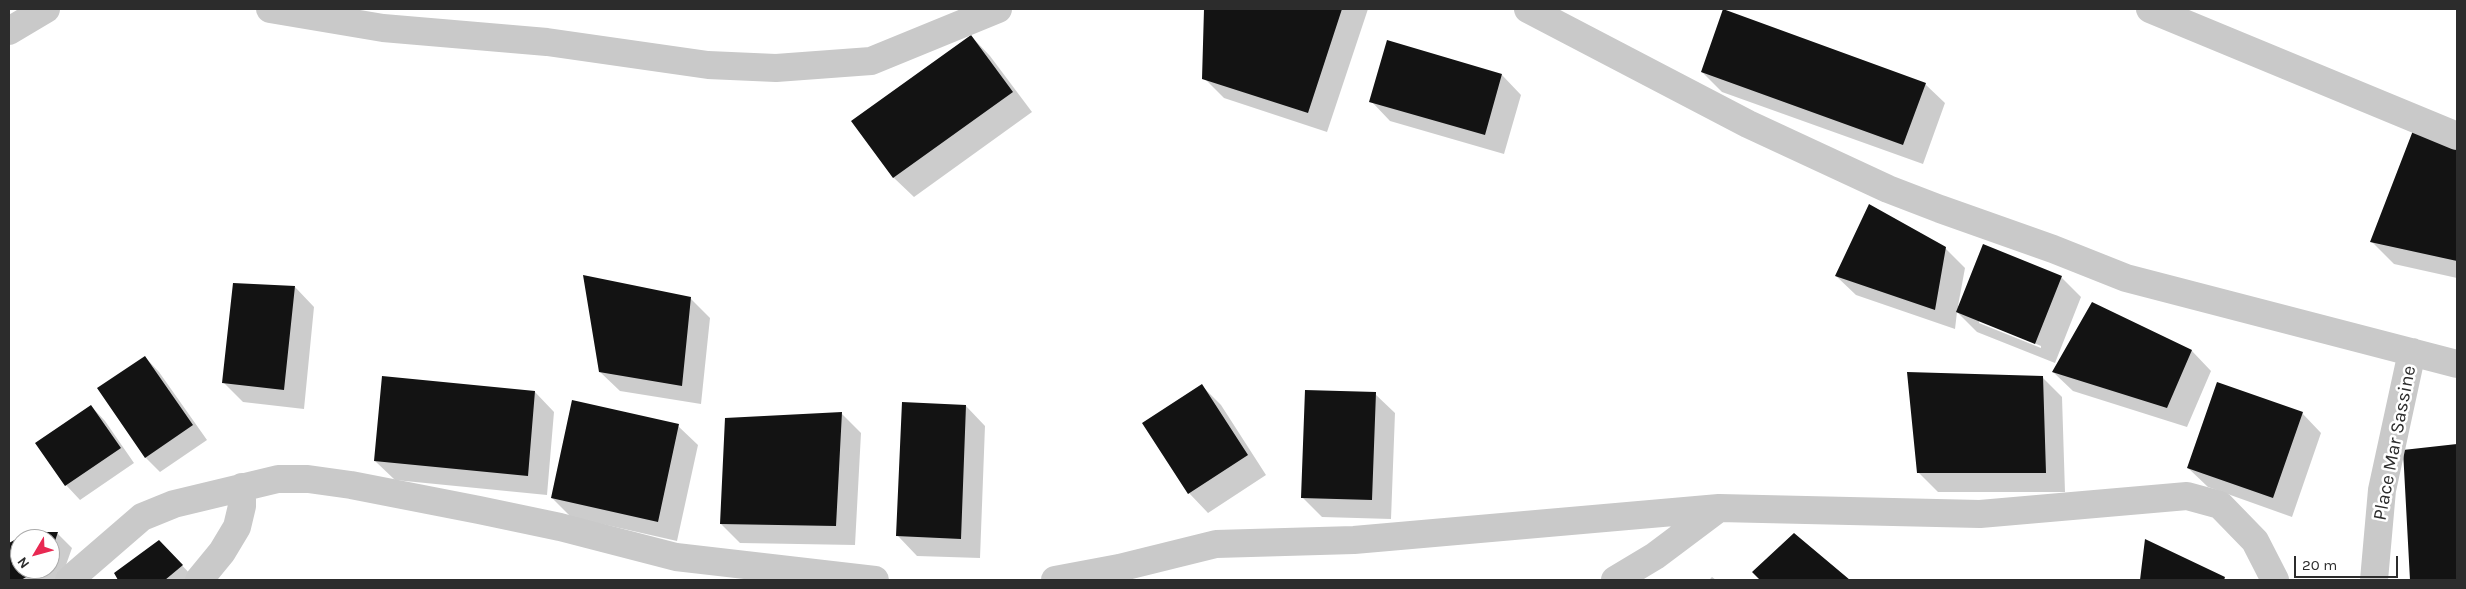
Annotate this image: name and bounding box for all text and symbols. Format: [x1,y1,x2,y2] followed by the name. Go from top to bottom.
[2369,364,2421,522] street label: Place Mar Sassine
[10,529,60,579] north arrow
[2296,546,2400,578] scale bar
[14,554,33,572] text: N
[2302,556,2337,574] text: 20 m

